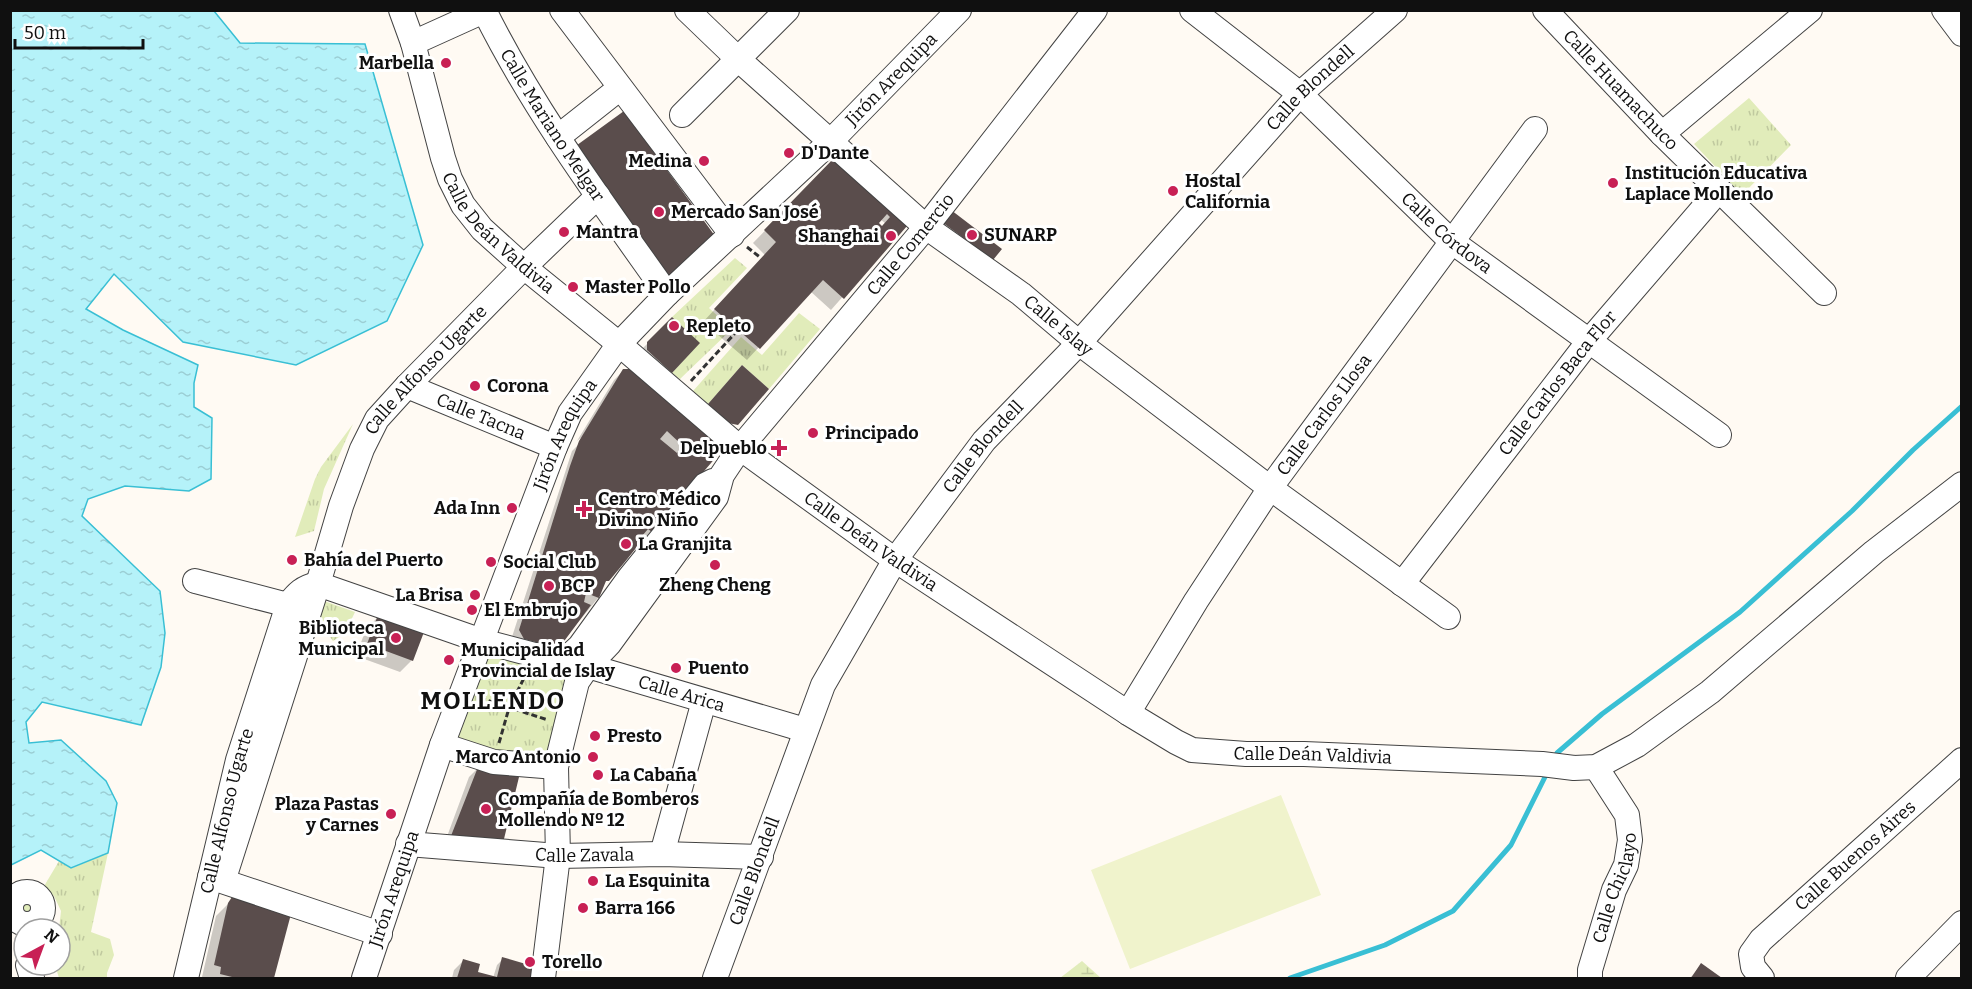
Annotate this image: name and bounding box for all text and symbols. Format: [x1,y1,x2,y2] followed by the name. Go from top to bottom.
[15,12,142,50] scale bar
[24,22,66,44] text: 50 m
[1558,25,1683,155] street label: Calle Huamachuco
[840,28,942,131] street label: Jirón Arequipa
[1261,40,1359,135] street label: Calle Blondell
[495,45,609,206] street label: Calle Mariano Melgar
[359,52,434,74] place label: Marbella
[439,56,453,70] marker: Marbella
[801,142,869,164] place label: D'Dante
[782,146,796,160] marker: D'Dante
[628,150,692,172] place label: Medina
[697,154,711,168] marker: Medina
[1625,162,1807,205] place label: Institución Educativa Laplace Mollendo
[438,169,559,298] street label: Calle Deán Valdivia
[1185,170,1270,213] place label: Hostal California
[1606,176,1620,190] marker: Institución Educativa Laplace Mollendo
[1166,184,1180,198] marker: Hostal California
[1396,187,1497,278] street label: Calle Córdova
[862,189,959,300] street label: Calle Comercio
[671,201,819,223] place label: Mercado San José
[652,205,666,219] marker: Mercado San José
[576,221,638,243] place label: Mantra
[984,224,1057,246] place label: SUNARP
[557,225,571,239] marker: Mantra
[798,225,879,247] place label: Shanghai
[965,228,979,242] marker: SUNARP
[884,229,898,243] marker: Shanghai
[585,276,691,298] place label: Master Pollo
[566,280,580,294] marker: Master Pollo
[1019,290,1098,361] street label: Calle Islay
[360,300,491,438] street label: Calle Alfonso Ugarte
[1494,306,1621,460] street label: Calle Carlos Baca Flor
[686,315,751,337] place label: Repleto
[667,319,681,333] marker: Repleto
[1272,350,1376,480] street label: Calle Carlos Llosa
[487,375,549,397] place label: Corona
[528,375,602,494] street label: Jirón Arequipa
[468,379,482,393] marker: Corona
[433,388,529,445] street label: Calle Tacna
[938,396,1028,497] street label: Calle Blondell
[825,422,919,444] place label: Principado
[806,426,820,440] marker: Principado
[680,437,767,459] place label: Delpueblo
[772,441,786,455] marker: Delpueblo
[800,487,942,596] street label: Calle Deán Valdivia
[598,488,721,531] place label: Centro Médico Divino Niño
[434,497,500,519] place label: Ada Inn
[575,500,593,518] marker: Centro Médico Divino Niño
[505,501,519,515] marker: Ada Inn
[638,533,732,555] place label: La Granjita
[619,537,633,551] marker: La Granjita
[304,549,443,571] place label: Bahía del Puerto
[503,551,597,573] place label: Social Club
[285,553,299,567] marker: Bahía del Puerto
[484,555,498,569] marker: Social Club
[708,558,722,572] marker: Zheng Cheng
[659,574,772,596] place label: Zheng Cheng
[561,575,595,597] place label: BCP
[542,579,556,593] marker: BCP
[395,584,463,606] place label: La Brisa
[468,588,482,602] marker: La Brisa
[484,599,578,621] place label: El Embrujo
[465,603,479,617] marker: El Embrujo
[298,617,384,660] place label: Biblioteca Municipal
[389,631,403,645] marker: Biblioteca Municipal
[461,639,616,682] place label: Municipalidad Provincial de Islay
[442,653,456,667] marker: Municipalidad Provincial de Islay
[688,657,749,679] place label: Puento
[669,661,683,675] marker: Puento
[636,670,728,717] street label: Calle Arica
[420,687,566,715] district label: MOLLENDO
[195,725,259,896] street label: Calle Alfonso Ugarte
[607,725,662,747] place label: Presto
[588,729,602,743] marker: Presto
[1233,742,1392,769] street label: Calle Deán Valdivia
[456,746,581,768] place label: Marco Antonio
[586,750,600,764] marker: Marco Antonio
[610,764,697,786] place label: La Cabaña
[591,768,605,782] marker: La Cabaña
[498,788,699,831] place label: Compañía de Bomberos Mollendo Nº 12
[275,793,379,836] place label: Plaza Pastas y Carnes
[1790,796,1920,916] street label: Calle Buenos Aires
[479,802,493,816] marker: Compañía de Bomberos Mollendo Nº 12
[384,807,398,821] marker: Plaza Pastas y Carnes
[724,814,784,928] street label: Calle Blondell
[364,828,424,951] street label: Jirón Arequipa
[1588,832,1641,946] street label: Calle Chiclayo
[534,843,634,867] street label: Calle Zavala
[605,870,710,892] place label: La Esquinita
[586,874,600,888] marker: La Esquinita
[595,897,676,919] place label: Barra 166
[576,901,590,915] marker: Barra 166
[12,917,72,977] north arrow
[41,925,62,947] text: N
[542,951,602,973] place label: Torello
[523,955,537,969] marker: Torello

